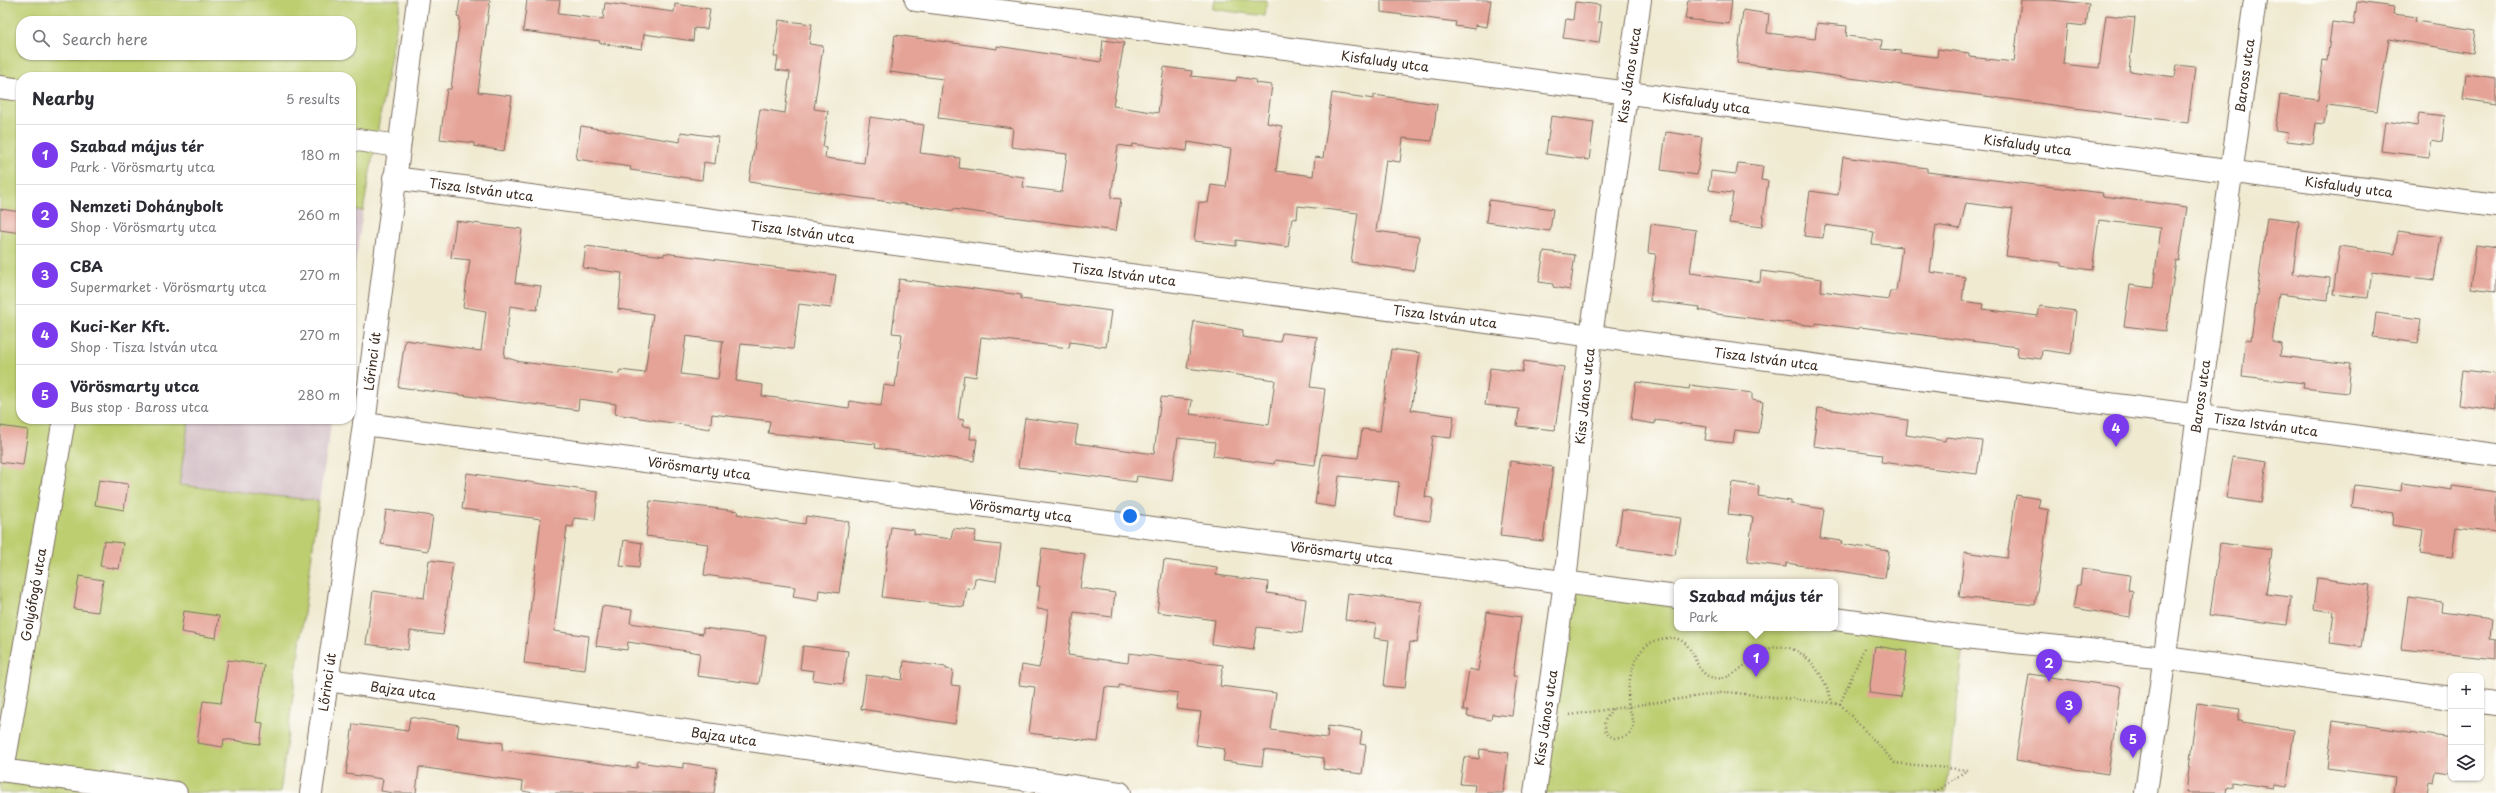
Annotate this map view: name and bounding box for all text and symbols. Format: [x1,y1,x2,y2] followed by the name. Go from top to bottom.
[16,16,356,60] search box
[1612,26,1645,124] street label: Kiss János utca
[30,27,52,49] icon: search
[62,27,148,50] text: Search here
[2230,37,2259,114] street label: Baross utca
[1340,46,1431,76] street label: Kisfaludy utca
[32,85,94,111] text: Nearby
[1661,87,1752,118] street label: Kisfaludy utca
[286,89,340,108] text: 5 results
[1983,129,2074,160] street label: Kisfaludy utca
[70,134,204,157] text: Szabad május tér
[42,145,48,164] text: 1
[301,145,340,164] text: 180 m
[70,157,215,176] text: Park · Vörösmarty utca
[2304,171,2395,202] street label: Kisfaludy utca
[428,173,536,205] street label: Tisza István utca
[70,194,223,217] text: Nemzeti Dohánybolt
[40,205,50,224] text: 2
[298,205,340,224] text: 260 m
[749,215,857,248] street label: Tisza István utca
[70,217,216,236] text: Shop · Vörösmarty utca
[70,254,103,277] text: CBA
[1070,257,1178,290] street label: Tisza István utca
[41,265,49,284] text: 3
[299,265,340,284] text: 270 m
[70,277,266,296] text: Supermarket · Vörösmarty utca
[1392,300,1499,332] street label: Tisza István utca
[70,314,170,337] text: Kuci-Ker Kft.
[41,325,49,344] text: 4
[299,325,340,344] text: 270 m
[358,331,385,392] street label: Lőrinci út
[70,337,218,356] text: Shop · Tisza István utca
[1713,342,1820,375] street label: Tisza István utca
[1570,347,1599,445] street label: Kiss János utca
[2185,358,2215,435] street label: Baross utca
[70,374,199,397] text: Vörösmarty utca
[41,385,49,404] text: 5
[298,385,340,404] text: 280 m
[70,397,209,416] text: Bus stop · Baross utca
[2213,408,2320,441] street label: Tisza István utca
[2103,414,2129,447] pin: 4
[646,451,753,484] street label: Vörösmarty utca
[968,494,1074,526] street label: Vörösmarty utca
[1120,506,1140,526] your location
[1289,536,1395,569] street label: Vörösmarty utca
[16,545,51,643] street label: Golyófogó utca
[1674,579,1838,631] popup
[1689,584,1823,607] text: Szabad május tér
[1689,607,1718,626] text: Park
[1743,644,1769,677] pin: 1
[2036,649,2062,682] pin: 2
[313,651,340,713] street label: Lőrinci út
[1529,668,1561,767] street label: Kiss János utca
[2448,673,2484,781] map controls
[2448,673,2484,709] button: +
[369,676,438,704] street label: Bajza utca
[2056,691,2082,724] pin: 3
[2448,709,2484,745] button: −
[690,722,759,750] street label: Bajza utca
[2120,725,2146,758] pin: 5
[2448,745,2484,781] button: layers

